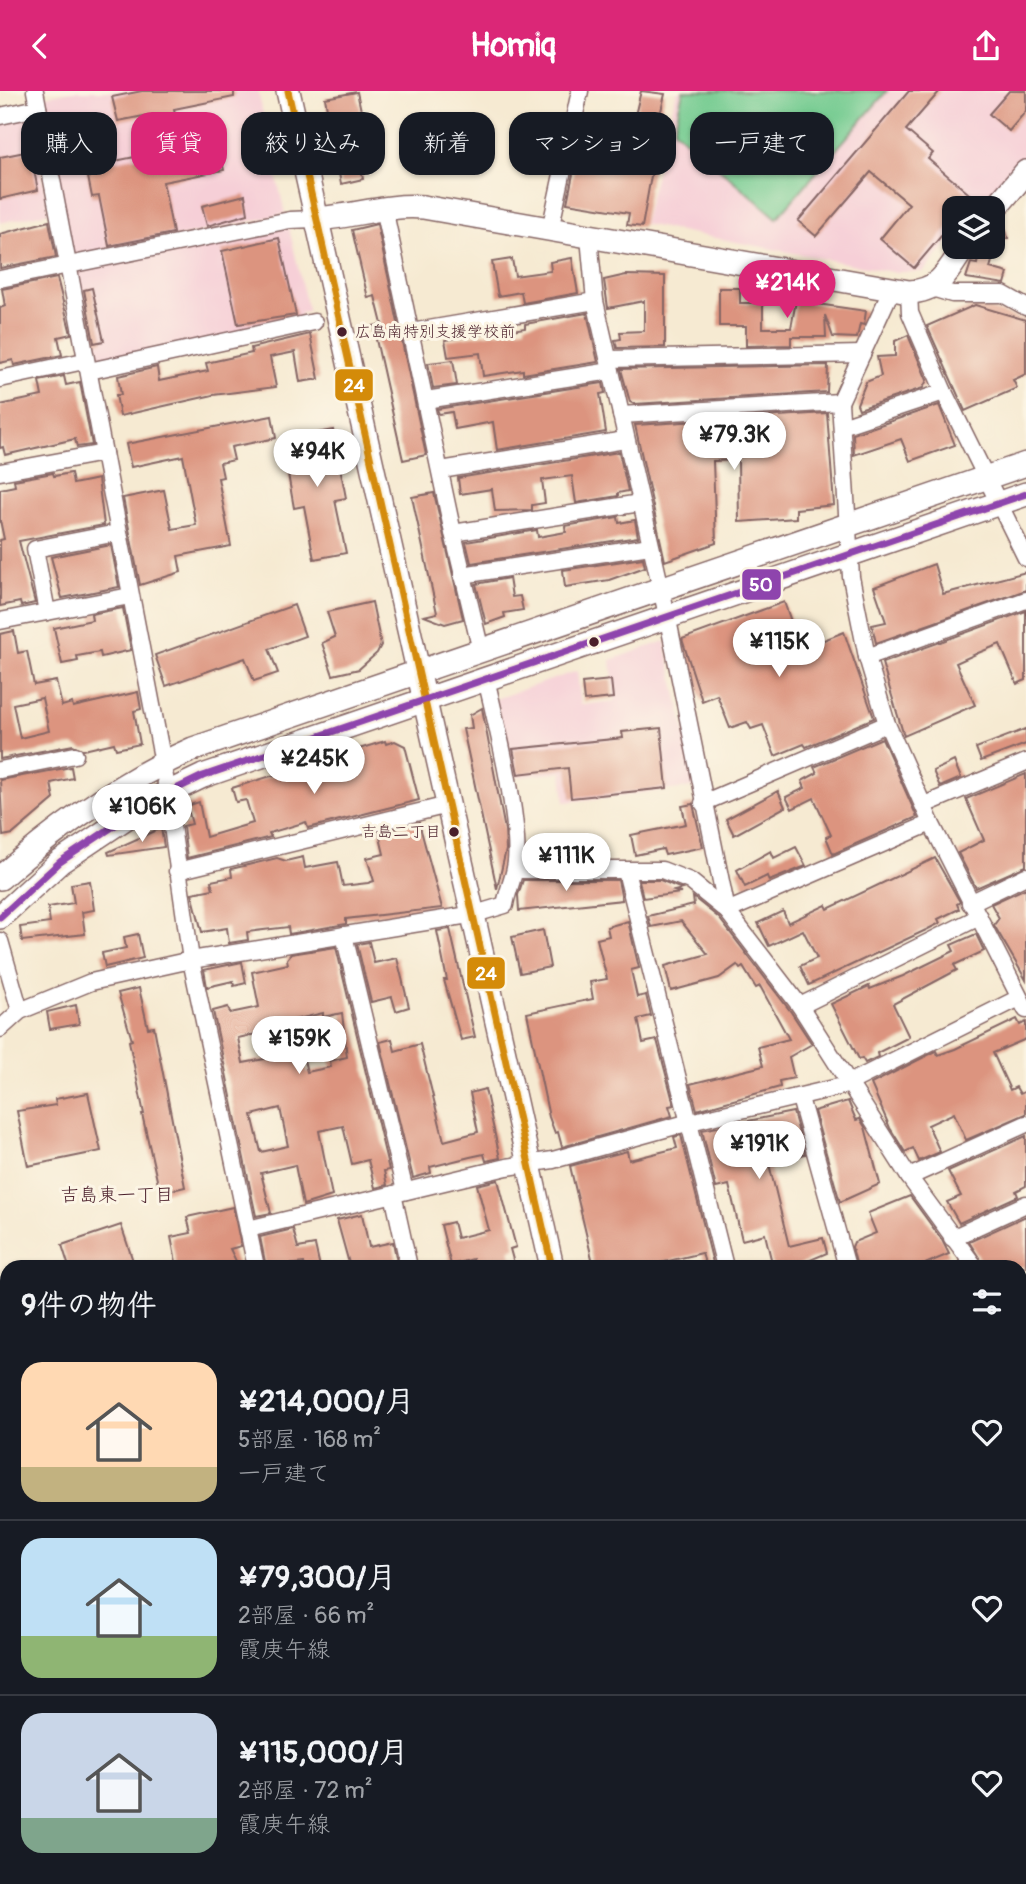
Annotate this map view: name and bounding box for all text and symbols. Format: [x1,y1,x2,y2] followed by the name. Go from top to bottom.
[470,26,556,66] text: Homiq
[21,27,59,65] icon: back
[967,27,1005,65] icon: share
[21,112,117,175] chip: 購入
[131,112,227,175] chip: 賃貸
[241,112,385,175] chip: 絞り込み
[399,112,495,175] chip: 新着
[509,112,676,175] chip: マンション
[690,112,834,175] chip: 一戸建て
[942,196,1005,259] map controls
[942,196,1005,259] button: layers
[738,261,836,320] pin: ¥214K
[754,268,820,297] text: ¥214K
[355,322,515,342] place label: 広島南特別支援学校前
[335,325,349,339] marker: 広島南特別支援学校前
[334,368,374,402] line badge: 24
[343,374,365,398] text: 24
[677,413,791,472] pin: ¥79.3K
[698,420,770,449] text: ¥79.3K
[276,429,358,489] pin: ¥94K
[289,437,345,466] text: ¥94K
[741,568,782,601] line badge: 50
[749,573,773,597] text: 50
[730,619,828,679] pin: ¥115K
[749,627,809,656] text: ¥115K
[587,635,601,649] unlabelled marker
[265,737,363,796] pin: ¥245K
[280,744,348,773] text: ¥245K
[93,785,191,844] pin: ¥106K
[108,792,176,821] text: ¥106K
[361,822,441,842] place label: 吉島二丁目
[447,825,461,839] marker: 吉島二丁目
[517,833,615,893] pin: ¥111K
[538,841,594,870] text: ¥111K
[466,956,506,990] line badge: 24
[475,962,497,986] text: 24
[250,1017,348,1076] pin: ¥159K
[267,1024,331,1053] text: ¥159K
[710,1121,808,1181] pin: ¥191K
[729,1129,789,1158] text: ¥191K
[60,1183,174,1207] district label: 吉島東一丁目
[968,1283,1006,1321] icon: filters
[21,1287,156,1324] text: 9件の物件
[238,1383,415,1420] text: ¥214,000/月
[77,1390,161,1474] icon: home
[968,1413,1006,1451] icon: heart
[238,1425,381,1454] text: 5部屋 · 168 m²
[238,1459,330,1488] text: 一戸建て
[238,1559,396,1596] text: ¥79,300/月
[77,1566,161,1650] icon: home
[968,1589,1006,1627] icon: heart
[238,1601,374,1630] text: 2部屋 · 66 m²
[238,1635,330,1664] text: 霞庚午線
[238,1734,408,1771] text: ¥115,000/月
[77,1741,161,1825] icon: home
[968,1764,1006,1802] icon: heart
[238,1776,373,1805] text: 2部屋 · 72 m²
[238,1810,330,1839] text: 霞庚午線

